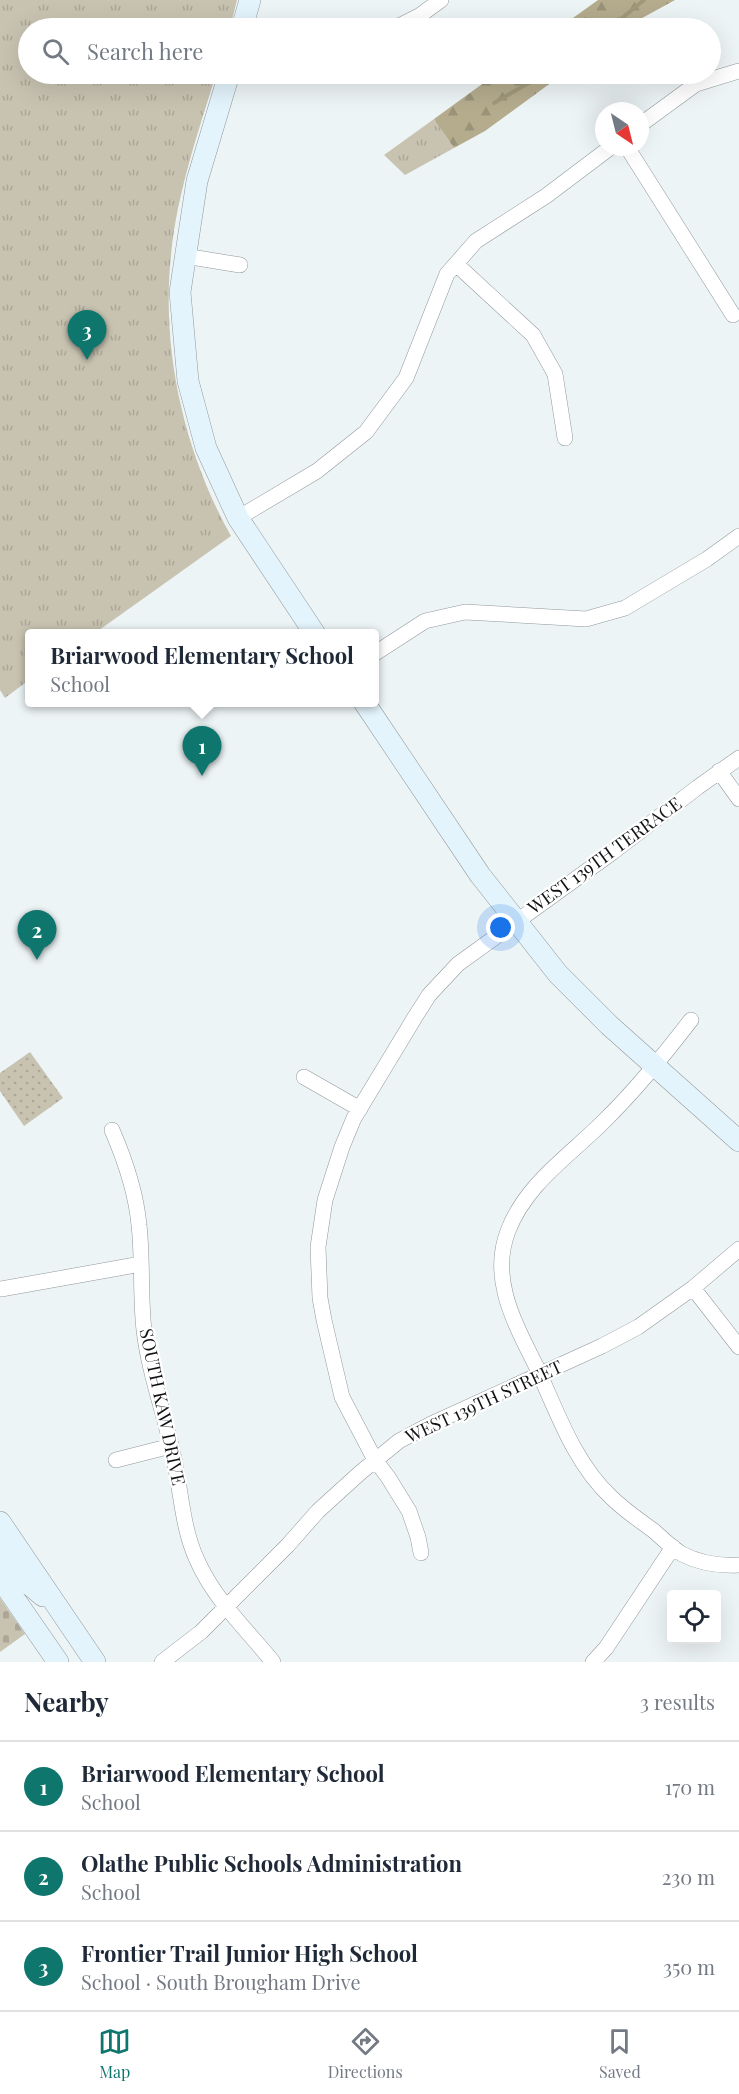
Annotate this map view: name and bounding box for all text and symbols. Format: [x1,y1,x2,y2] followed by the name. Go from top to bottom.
[18,18,721,84] search box
[39,35,72,68] icon: search
[87,36,203,66] text: Search here
[595,102,649,156] north arrow
[68,310,106,360] pin: 3
[25,629,379,707] popup
[50,640,354,670] text: Briarwood Elementary School
[50,670,110,697] text: School
[182,726,222,776] pin: 1
[522,791,686,920] street label: WEST 139TH TERRACE
[18,910,57,960] pin: 2
[486,913,515,942] your location
[135,1326,191,1487] street label: SOUTH KAW DRIVE
[400,1354,566,1448] street label: WEST 139TH STREET
[667,1590,721,1644] map controls
[667,1590,721,1644] button: locate
[24,1684,109,1719] text: Nearby
[640,1688,715,1715] text: 3 results
[81,1758,385,1788] text: Briarwood Elementary School
[40,1773,47,1800] text: 1
[665,1773,715,1800] text: 170 m
[81,1788,141,1815] text: School
[81,1848,462,1878] text: Olathe Public Schools Administration
[38,1863,49,1890] text: 2
[662,1863,715,1890] text: 230 m
[81,1878,141,1905] text: School
[81,1938,418,1968] text: Frontier Trail Junior High School
[39,1953,48,1980] text: 3
[663,1953,715,1980] text: 350 m
[81,1968,361,1995] text: School · South Brougham Drive
[98,2025,131,2082] tab: Map
[328,2025,403,2082] tab: Directions
[599,2025,641,2082] tab: Saved

